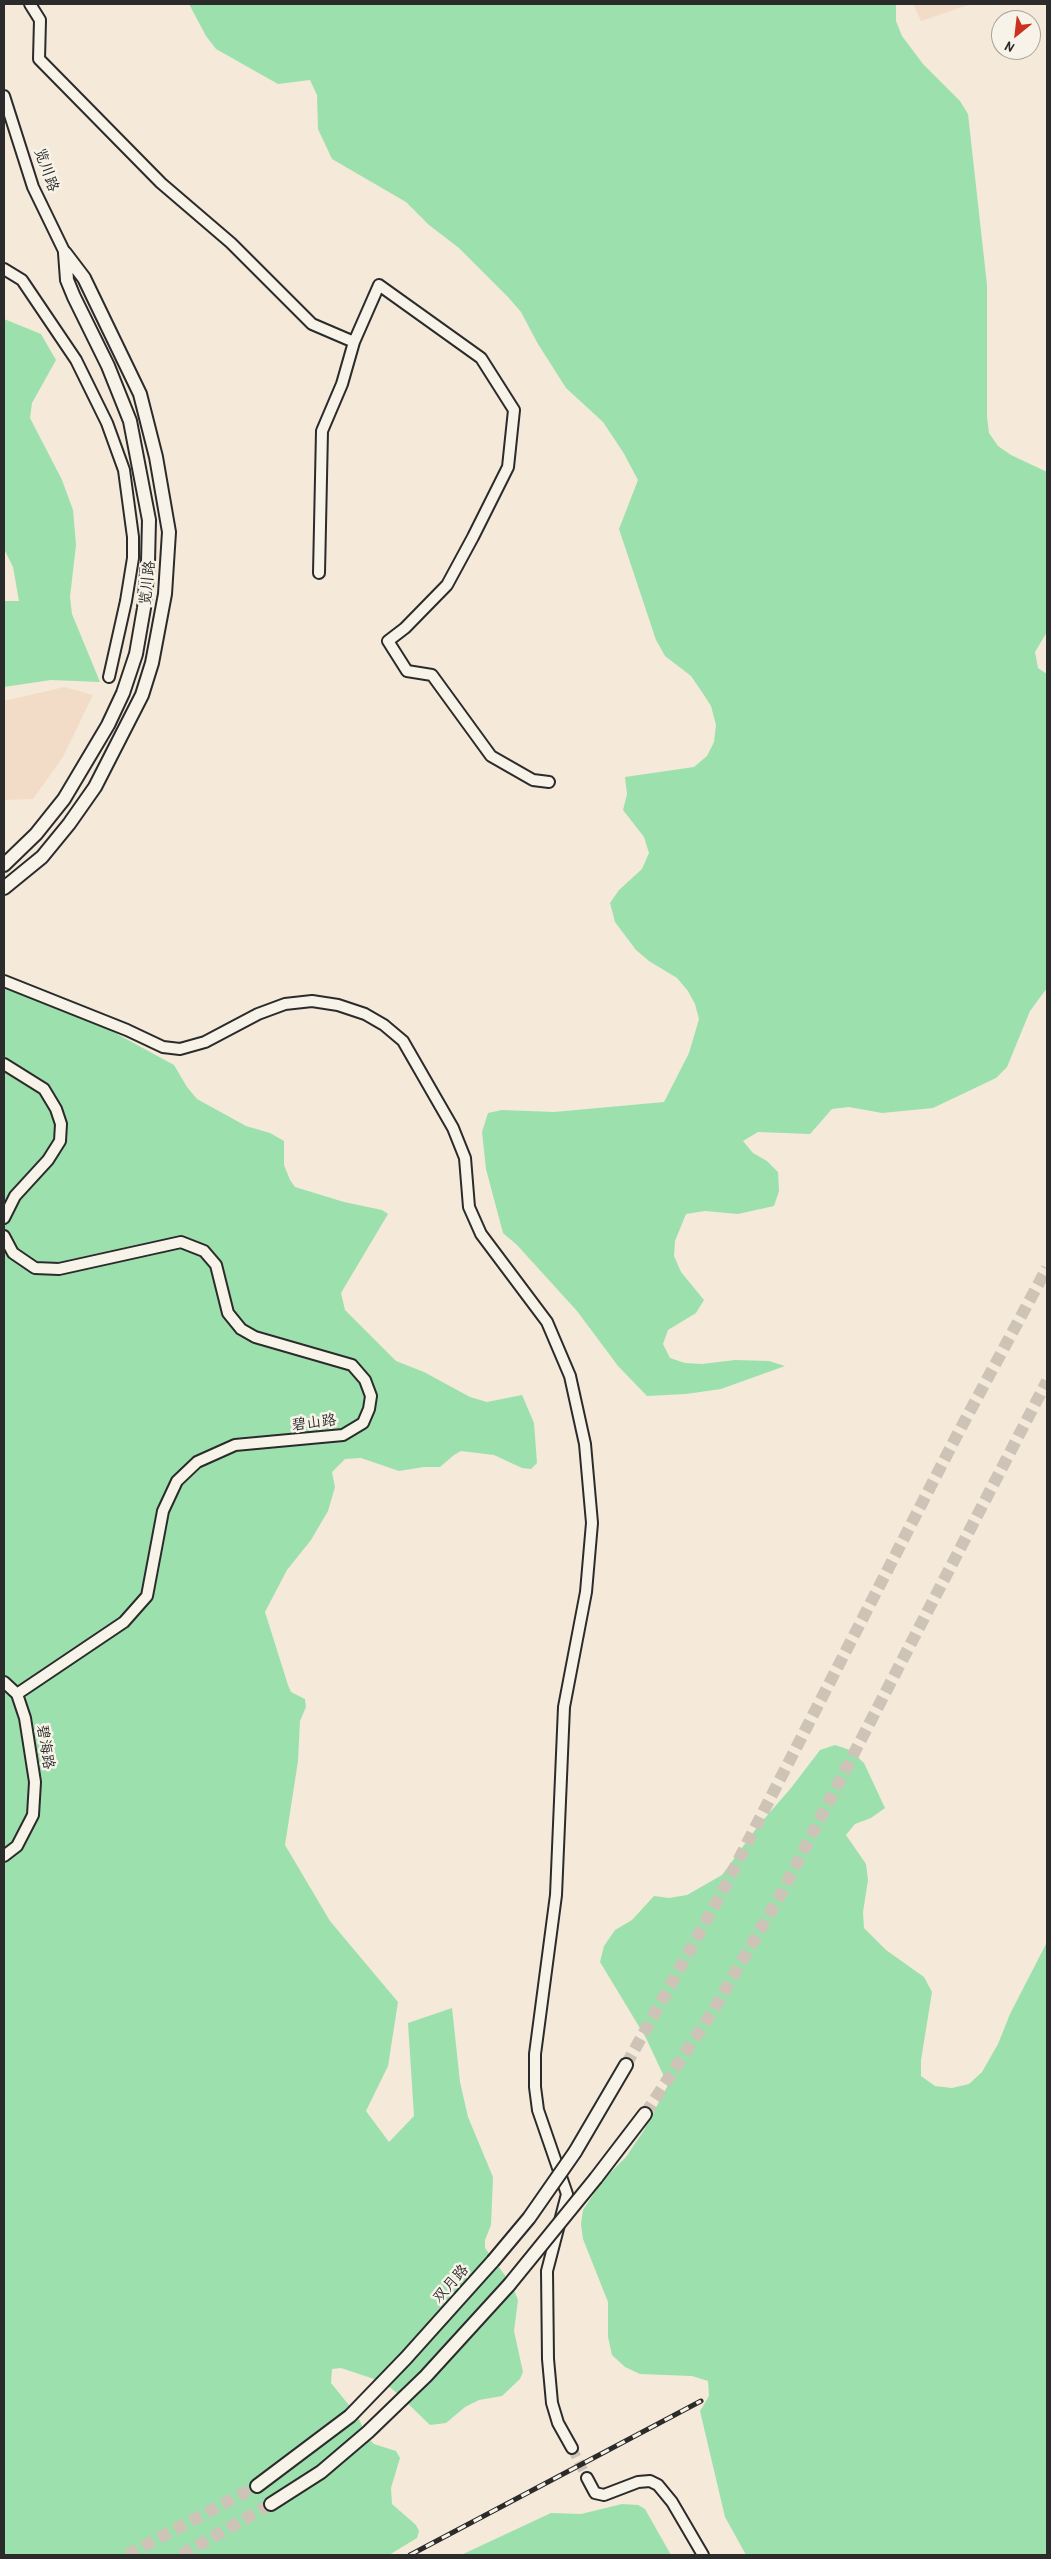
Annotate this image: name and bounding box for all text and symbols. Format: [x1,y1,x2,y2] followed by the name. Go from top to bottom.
[991,10,1041,60] north arrow
[1001,38,1017,58] text: N
[30,146,62,194] street label: 览川路
[137,560,159,606] street label: 览川路
[291,1411,337,1435] street label: 碧山路
[33,1723,57,1771] street label: 碧海路
[429,2261,473,2307] street label: 双月路

